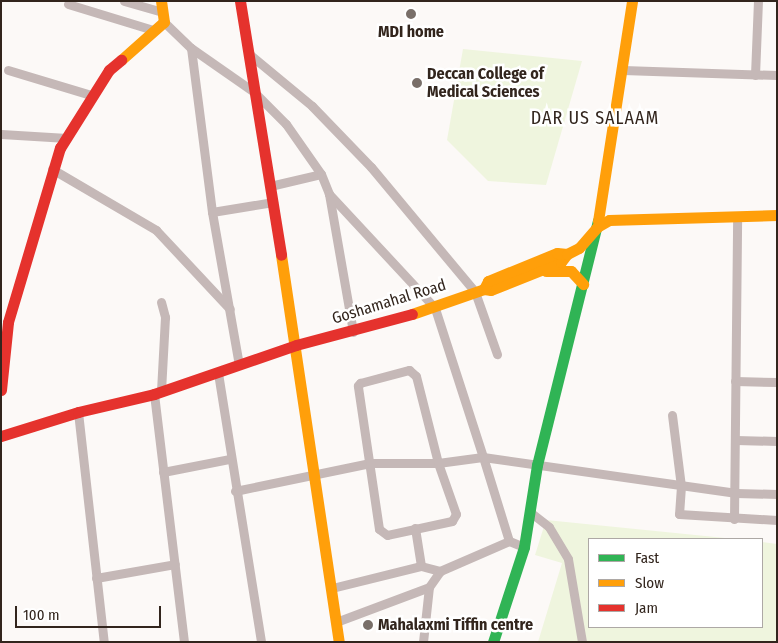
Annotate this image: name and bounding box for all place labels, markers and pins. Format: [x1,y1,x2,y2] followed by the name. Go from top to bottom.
[405,8,417,20] marker: MDI home
[378,22,444,42] place label: MDI home
[427,64,544,102] place label: Deccan College of Medical Sciences
[411,77,423,89] marker: Deccan College of Medical Sciences
[378,615,533,635] place label: Mahalaxmi Tiffin centre
[362,619,374,631] marker: Mahalaxmi Tiffin centre

